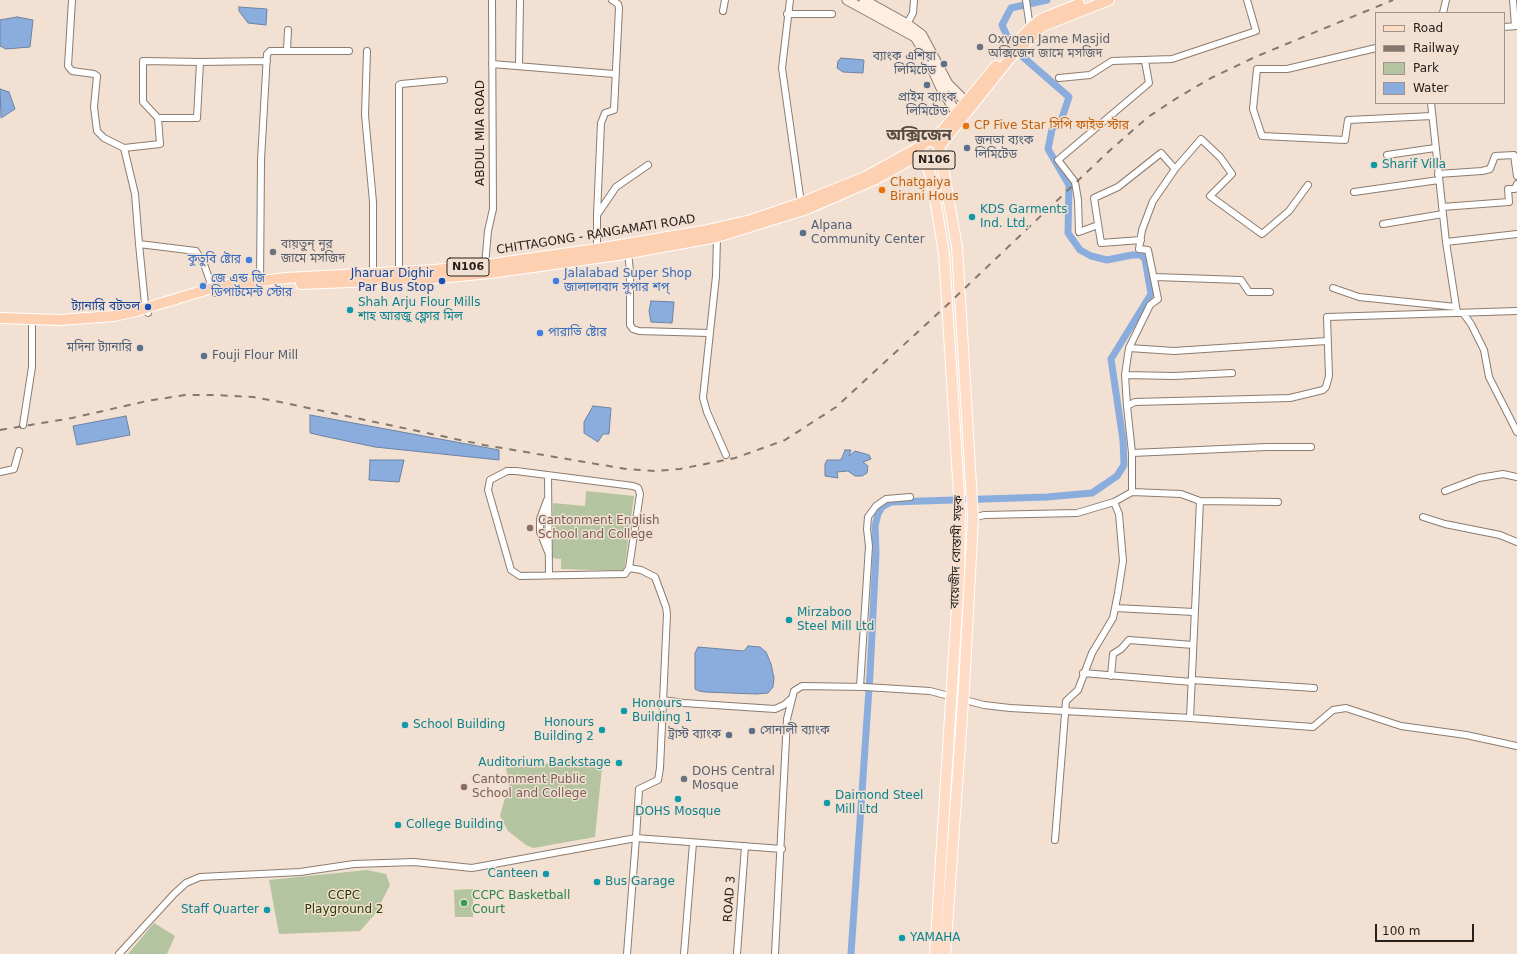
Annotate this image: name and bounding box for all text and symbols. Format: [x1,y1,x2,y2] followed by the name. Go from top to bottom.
[1375,12,1505,104] legend
[1413,21,1443,35] text: Road
[988,33,1110,61] place label: Oxygen Jame Masjid অক্সিজেন জামে মসজিদ
[1413,41,1459,55] text: Railway
[975,42,985,52] marker: Oxygen Jame Masjid অক্সিজেন জামে মসজিদ
[873,50,936,78] place label: ব্যাংক এশিয়া লিমিটেড
[939,59,949,69] marker: ব্যাংক এশিয়া লিমিটেড
[1413,61,1439,75] text: Park
[474,80,488,186] street label: ABDUL MIA ROAD
[922,80,932,90] marker: প্রাইম ব্যাংক লিমিটেড
[1413,81,1448,95] text: Water
[898,91,956,119] place label: প্রাইম ব্যাংক লিমিটেড
[974,119,1129,133] place label: CP Five Star সিপি ফাইভ স্টার
[961,121,971,131] marker: CP Five Star সিপি ফাইভ স্টার
[886,126,952,146] district label: অক্সিজেন
[975,134,1033,162] place label: জনতা ব্যংক লিমিটেড
[962,143,972,153] marker: জনতা ব্যংক লিমিটেড
[913,151,955,169] road number: N106
[1382,158,1446,172] place label: Sharif Villa
[1369,160,1379,170] marker: Sharif Villa
[890,176,959,204] place label: Chatgaiya Birani Hous
[877,185,887,195] marker: Chatgaiya Birani Hous
[980,203,1068,231] place label: KDS Garments Ind. Ltd.
[495,212,697,258] street label: CHITTAGONG - RANGAMATI ROAD
[967,212,977,222] marker: KDS Garments Ind. Ltd.
[811,219,925,247] place label: Alpana Community Center
[798,228,808,238] marker: Alpana Community Center
[281,238,345,266] place label: বায়তুন্ নুর জামে মসজিদ
[268,247,278,257] marker: বায়তুন্ নুর জামে মসজিদ
[188,253,241,267] place label: কুতুবি ষ্টোর
[244,255,254,265] marker: কুতুবি ষ্টোর
[447,258,489,276] road number: N106
[351,267,434,295] place label: Jharuar Dighir Par Bus Stop
[564,267,692,295] place label: Jalalabad Super Shop জালালাবাদ সুপার শপ্
[211,272,292,300] place label: জে এন্ড জি ডিপার্টমেন্ট স্টোর
[437,276,447,286] marker: Jharuar Dighir Par Bus Stop
[551,276,561,286] marker: Jalalabad Super Shop জালালাবাদ সুপার শপ্
[198,281,208,291] marker: জে এন্ড জি ডিপার্টমেন্ট স্টোর
[358,296,480,324] place label: Shah Arju Flour Mills শাহ আরজু ফ্লোর মিল
[71,300,140,314] place label: ট্যানারি বটতল
[143,302,153,312] marker: ট্যানারি বটতল
[345,305,355,315] marker: Shah Arju Flour Mills শাহ আরজু ফ্লোর মিল
[548,326,607,340] place label: পারাভি ষ্টোর
[535,328,545,338] marker: পারাভি ষ্টোর
[67,341,132,355] place label: মদিনা ট্যানারি
[135,343,145,353] marker: মদিনা ট্যানারি
[212,349,298,363] place label: Fouji Flour Mill
[199,351,209,361] marker: Fouji Flour Mill
[948,495,966,609] street label: বায়েজীদ বোস্তামী সড়ক
[538,514,660,542] place label: Cantonment English School and College
[525,523,535,533] marker: Cantonment English School and College
[797,606,874,634] place label: Mirzaboo Steel Mill Ltd
[784,615,794,625] marker: Mirzaboo Steel Mill Ltd
[632,697,692,725] place label: Honours Building 1
[619,706,629,716] marker: Honours Building 1
[534,716,594,744] place label: Honours Building 2
[413,718,505,732] place label: School Building
[400,720,410,730] marker: School Building
[760,724,830,738] place label: সোনালী ব্যাংক
[597,725,607,735] marker: Honours Building 2
[747,726,757,736] marker: সোনালী ব্যাংক
[668,728,721,742] place label: ট্রাস্ট ব্যাংক
[724,730,734,740] marker: ট্রাস্ট ব্যাংক
[478,756,611,770] place label: Auditorium Backstage
[614,758,624,768] marker: Auditorium Backstage
[692,765,775,793] place label: DOHS Central Mosque
[472,773,587,801] place label: Cantonment Public School and College
[679,774,689,784] marker: DOHS Central Mosque
[459,782,469,792] marker: Cantonment Public School and College
[835,789,923,817] place label: Daimond Steel Mill Ltd
[673,794,683,804] marker: DOHS Mosque
[822,798,832,808] marker: Daimond Steel Mill Ltd
[635,805,721,819] place label: DOHS Mosque
[406,818,503,832] place label: College Building
[393,820,403,830] marker: College Building
[488,867,538,881] place label: Canteen
[541,869,551,879] marker: Canteen
[605,875,675,889] place label: Bus Garage
[721,875,739,923] street label: ROAD 3
[592,877,602,887] marker: Bus Garage
[305,889,383,917] park label: CCPC Playground 2
[472,889,570,917] place label: CCPC Basketball Court
[459,898,469,908] marker: CCPC Basketball Court
[181,903,259,917] place label: Staff Quarter
[262,905,272,915] marker: Staff Quarter
[1377,916,1476,942] scale bar
[1382,924,1420,938] text: 100 m
[910,931,960,945] place label: YAMAHA
[897,933,907,943] marker: YAMAHA

